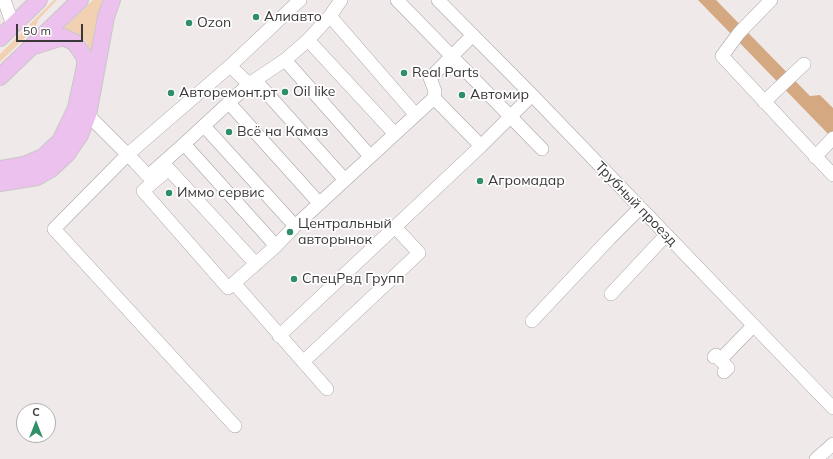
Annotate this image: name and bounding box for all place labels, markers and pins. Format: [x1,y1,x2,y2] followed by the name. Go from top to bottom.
[264,9,322,25] place label: Алиавто
[251,12,261,22] marker: Алиавто
[197,15,231,31] place label: Ozon
[184,18,194,28] marker: Ozon
[412,65,479,81] place label: Real Parts
[399,68,409,78] marker: Real Parts
[293,84,335,100] place label: Oil like
[179,85,277,101] place label: Авторемонт.рт
[280,87,290,97] marker: Oil like
[470,87,529,103] place label: Автомир
[166,88,176,98] marker: Авторемонт.рт
[457,90,467,100] marker: Автомир
[237,124,328,140] place label: Всё на Камаз
[224,127,234,137] marker: Всё на Камаз
[488,173,565,189] place label: Агромадар
[475,176,485,186] marker: Агромадар
[177,185,265,201] place label: Иммо сервис
[164,188,174,198] marker: Иммо сервис
[298,216,392,248] place label: Центральный авторынок
[285,227,295,237] marker: Центральный авторынок
[302,271,405,287] place label: СпецРвд Групп
[289,274,299,284] marker: СпецРвд Групп

